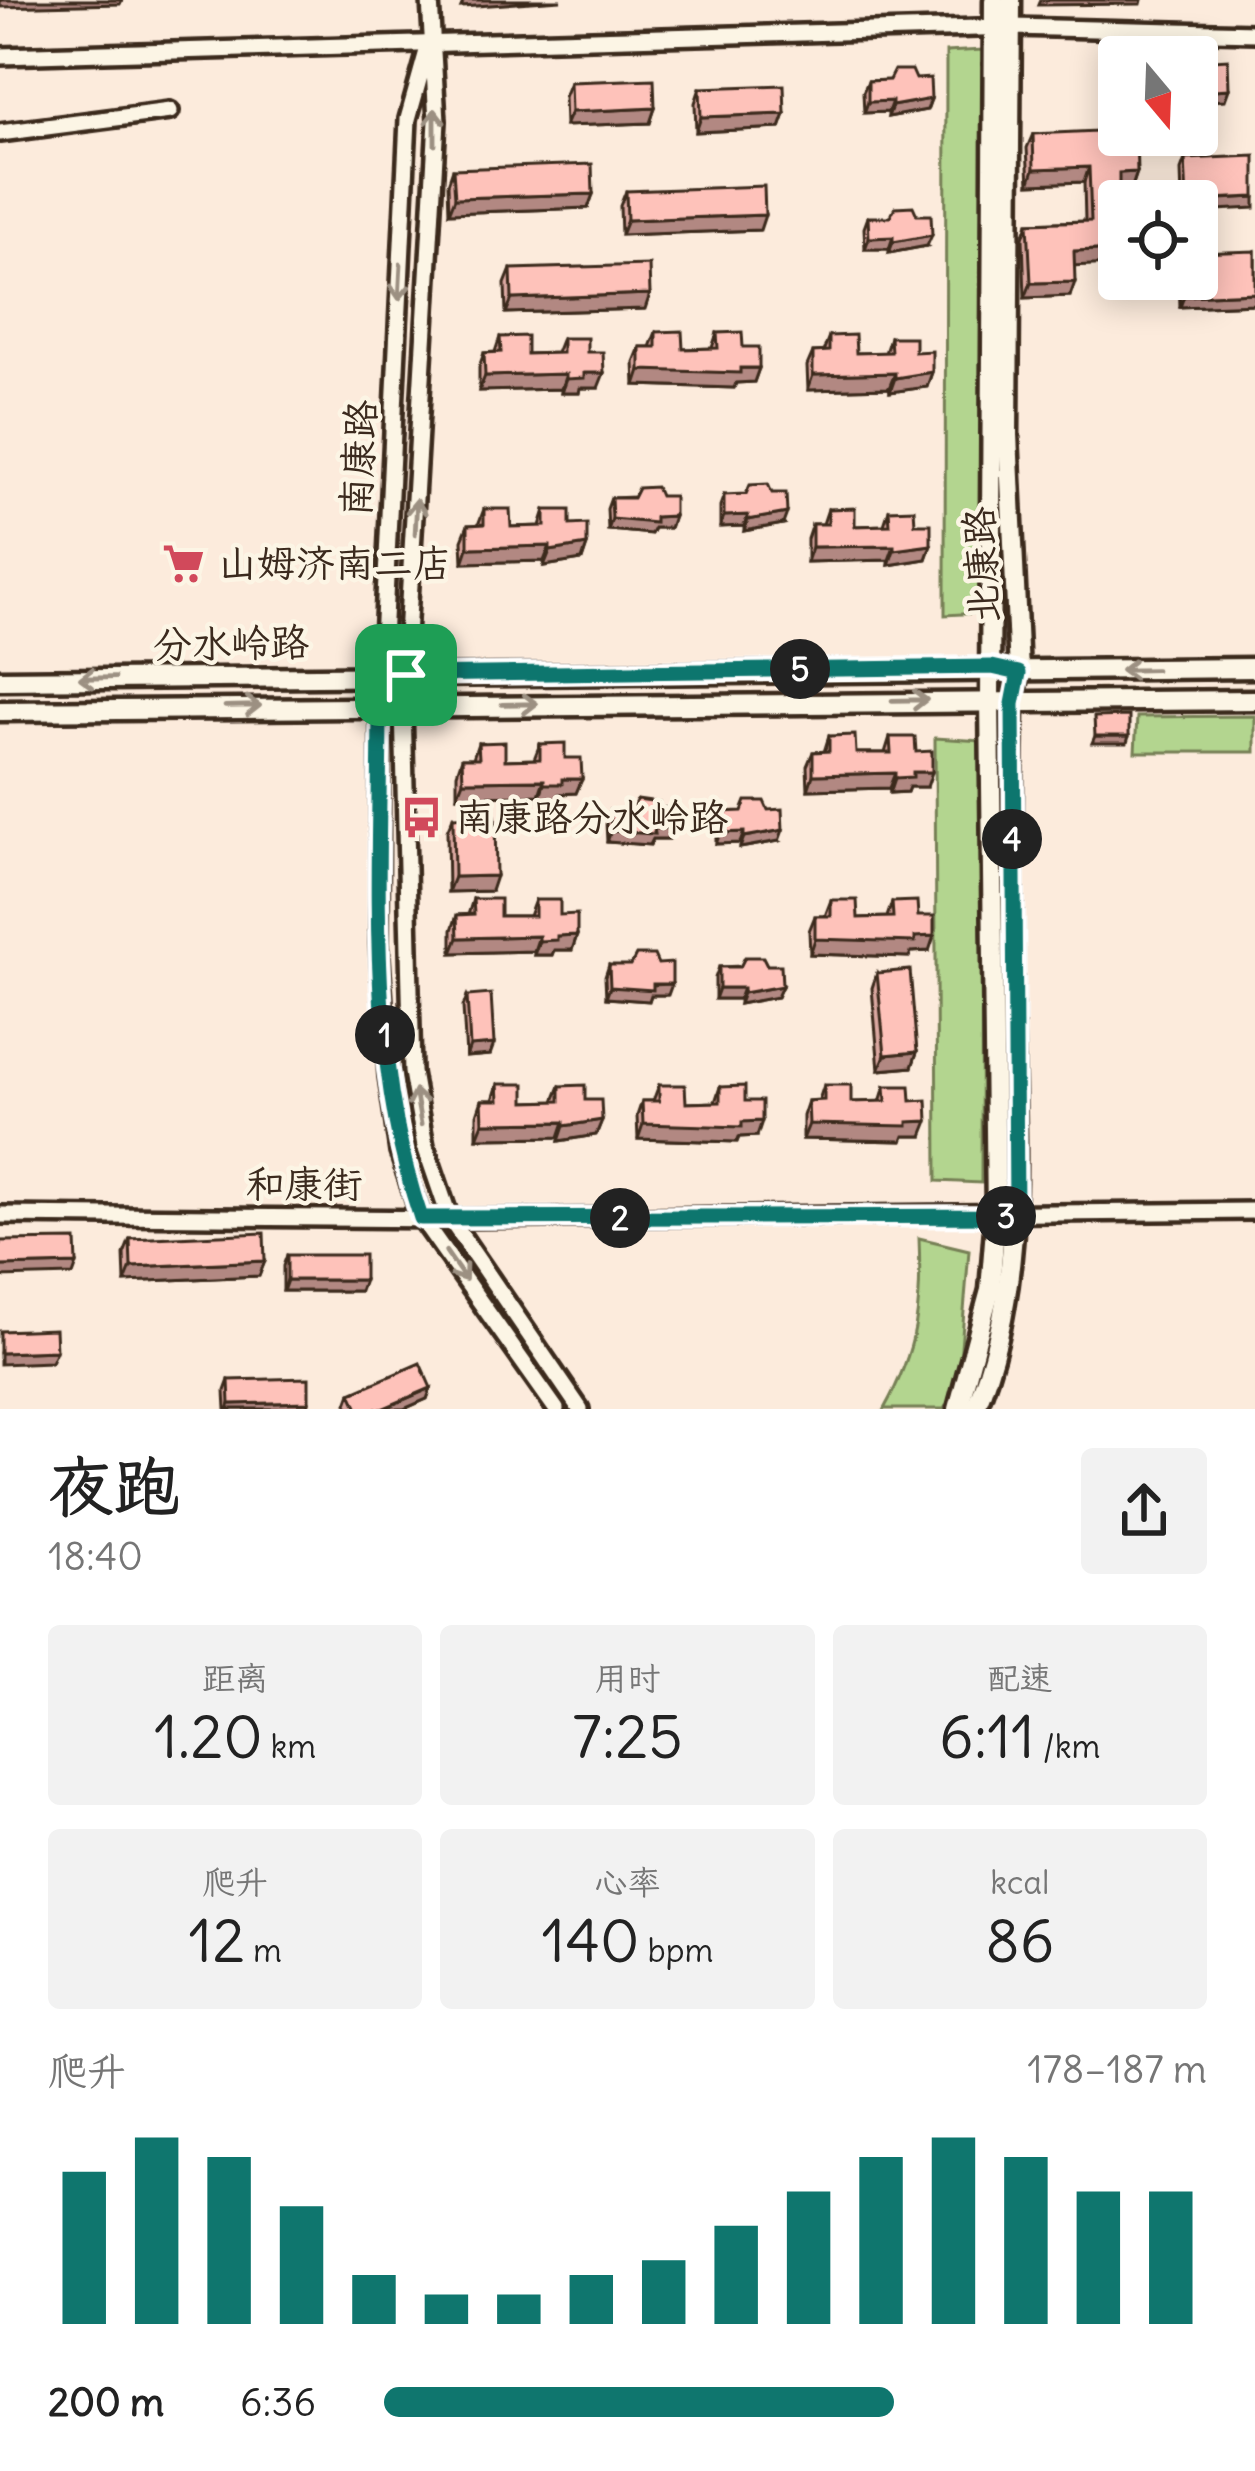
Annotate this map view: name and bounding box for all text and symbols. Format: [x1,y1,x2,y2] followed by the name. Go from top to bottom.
[1098,36,1218,156] north arrow
[1098,36,1218,300] map controls
[424,108,446,147] one-way arrow
[1098,180,1218,300] button: locate
[388,262,411,301] one-way arrow
[331,398,386,518] street label: 南康路
[405,498,428,537] one-way arrow
[954,505,1009,625] street label: 北康路
[218,539,452,588] place label: 山姆济南二店
[161,540,207,586] supermarket icon: 山姆济南二店
[153,618,309,669] street label: 分水岭路
[355,624,457,726] pin
[770,639,830,699] pin: 5
[373,642,439,708] icon: arrive
[791,648,809,690] text: 5
[1119,659,1158,682] one-way arrow
[78,667,117,690] one-way arrow
[890,689,929,711] one-way arrow
[500,693,539,715] one-way arrow
[223,694,262,717] one-way arrow
[455,793,728,842] place label: 南康路分水岭路
[398,794,444,840] bus stop icon: 南康路分水岭路
[982,809,1042,869] pin: 4
[1002,818,1022,860] text: 4
[355,1005,415,1065] pin: 1
[378,1014,392,1056] text: 1
[405,1088,428,1127] one-way arrow
[245,1160,363,1209] street label: 和康街
[976,1186,1036,1246] pin: 3
[590,1188,650,1248] pin: 2
[997,1195,1015,1237] text: 3
[611,1197,629,1239] text: 2
[443,1249,468,1282] one-way arrow
[48,1445,180,1528] text: 夜跑
[1081,1448,1207,1574] button: share
[48,1532,143,1581] text: 18:40
[202,1657,268,1699] text: 距离
[594,1657,660,1699] text: 用时
[987,1657,1053,1699] text: 配速
[154,1699,263,1774] text: 1.20
[572,1699,683,1774] text: 7:25
[939,1699,1035,1774] text: 6:11
[263,1725,316,1767] text: km
[1035,1725,1101,1767] text: /km
[202,1861,268,1903] text: 爬升
[594,1861,660,1903] text: 心率
[990,1861,1050,1903] text: kcal
[188,1903,245,1978] text: 12
[542,1903,640,1978] text: 140
[985,1903,1054,1978] text: 86
[245,1929,282,1971] text: m
[640,1929,713,1971] text: bpm
[1027,2045,1207,2094] text: 178–187 m
[48,2047,126,2096] text: 爬升
[48,2378,164,2427] text: 200 m
[240,2378,316,2427] text: 6:36

